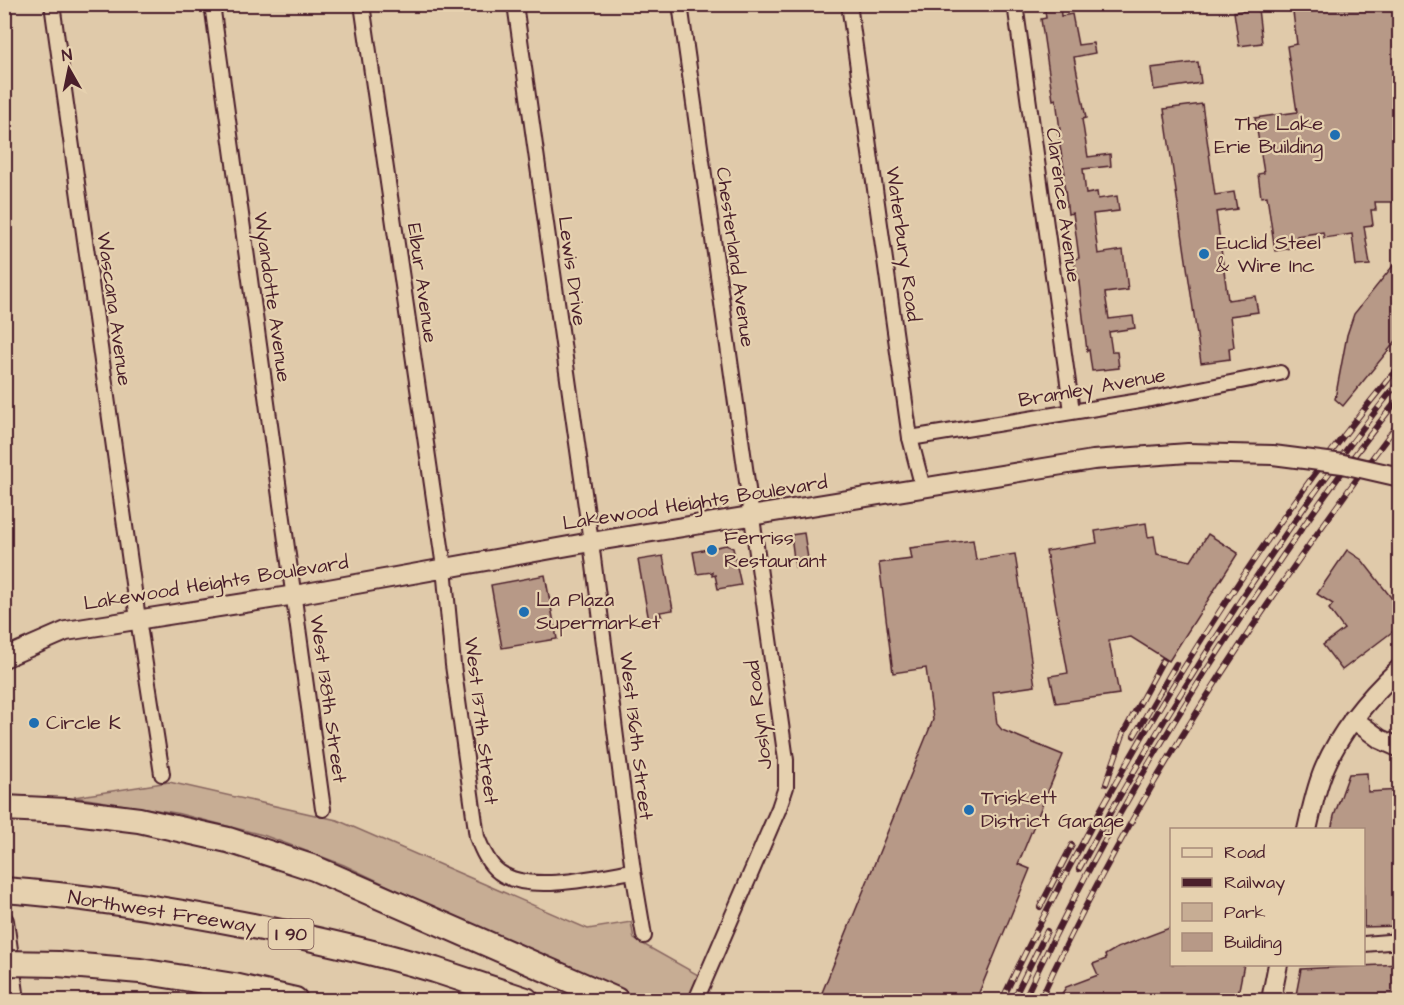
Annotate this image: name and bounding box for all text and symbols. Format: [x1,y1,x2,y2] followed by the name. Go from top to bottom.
[39,39,99,99] north arrow
[60,44,73,67] text: N
[1214,110,1323,162] place label: The Lake Erie Building
[1038,126,1088,284] street label: Clarence Avenue
[1328,128,1342,142] marker: The Lake Erie Building
[709,165,762,349] street label: Chesterland Avenue
[877,165,928,323] street label: Waterbury Road
[245,210,298,384] street label: Wyandotte Avenue
[550,215,594,328] street label: Lewis Drive
[400,221,444,345] street label: Elbur Avenue
[1216,229,1321,280] place label: Euclid Steel & Wire Inc
[89,230,139,388] street label: Wascana Avenue
[1197,247,1211,261] marker: Euclid Steel & Wire Inc
[1016,361,1168,416] street label: Bramley Avenue
[561,468,830,539] street label: Lakewood Heights Boulevard
[724,524,827,575] place label: Ferriss Restaurant
[705,543,719,557] marker: Ferriss Restaurant
[82,548,351,619] street label: Lakewood Heights Boulevard
[536,586,660,637] place label: La Plaza Supermarket
[517,605,531,619] marker: La Plaza Supermarket
[302,613,354,785] street label: West 138th Street
[457,636,505,806] street label: West 137th Street
[612,651,660,821] street label: West 136th Street
[738,659,781,771] street label: Joslyn Road
[46,709,121,737] place label: Circle K
[27,716,41,730] marker: Circle K
[981,784,1124,836] place label: Triskett District Garage
[962,803,976,817] marker: Triskett District Garage
[1170,828,1365,966] legend
[1224,840,1265,865] text: Road
[1224,870,1285,896] text: Railway
[66,883,258,942] street label: Northwest Freeway
[1224,900,1266,925] text: Park
[268,919,314,949] road number: I 90
[1224,930,1282,956] text: Building

